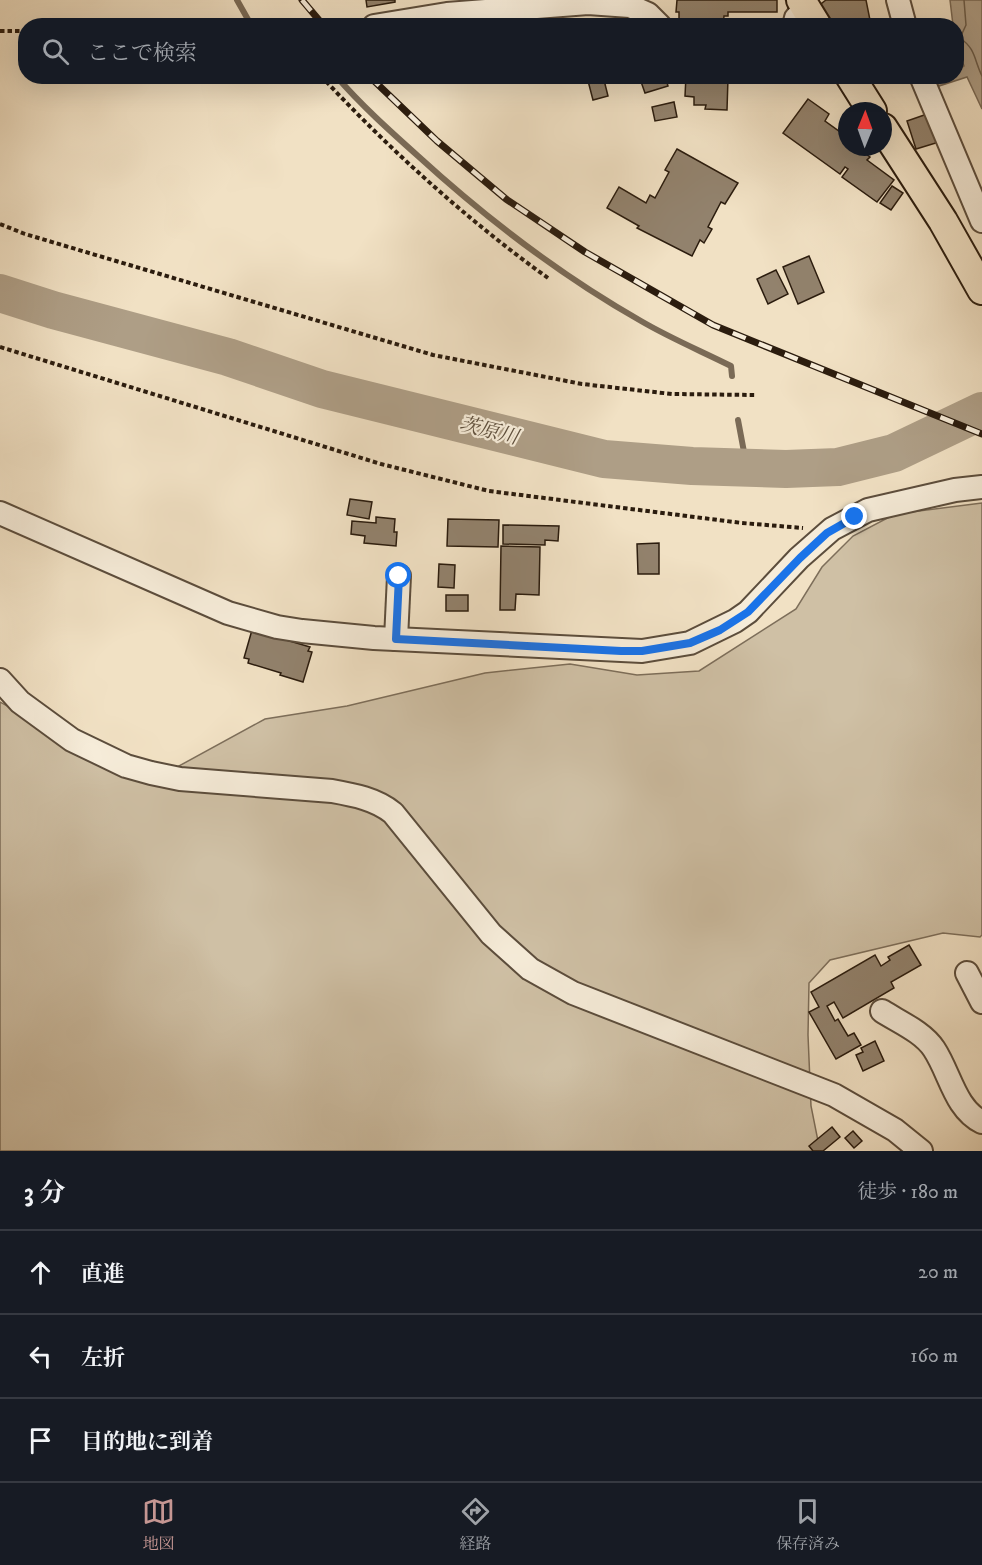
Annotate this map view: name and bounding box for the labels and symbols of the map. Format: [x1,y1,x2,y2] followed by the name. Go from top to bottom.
[838,102,892,156] north arrow
[457,412,523,451] water label: 茨原川
[841,503,867,529] route end
[385,562,411,588] route start

